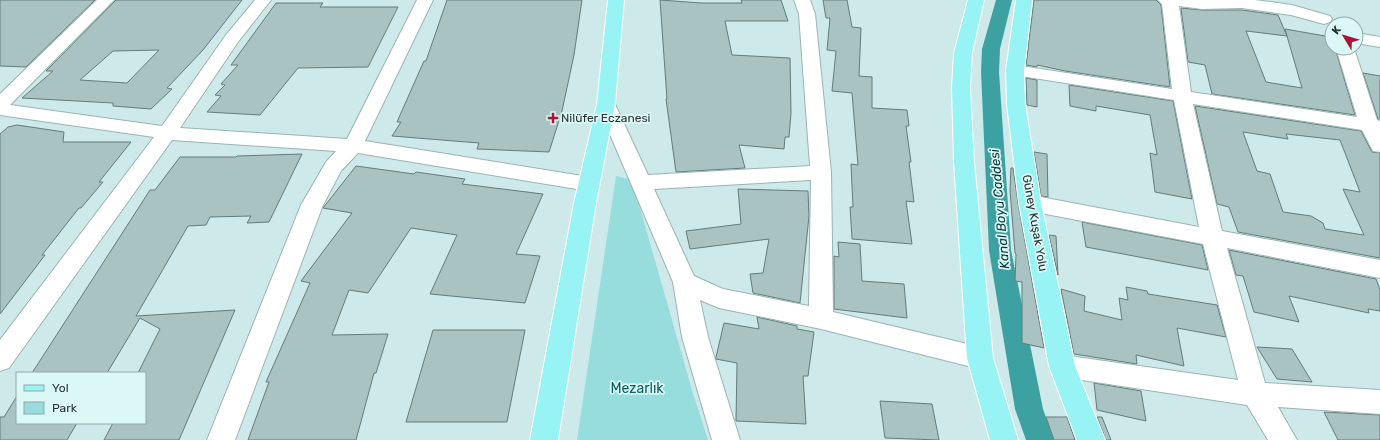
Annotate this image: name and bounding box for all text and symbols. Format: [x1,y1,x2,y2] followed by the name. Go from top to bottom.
[1324,16,1364,56] north arrow
[1329,23,1344,37] text: K
[561,111,651,125] place label: Nilüfer Eczanesi
[548,113,558,123] marker: Nilüfer Eczanesi
[987,148,1012,269] water label: Kanal Boyu Caddesi
[1020,174,1050,272] street label: Güney Kuşak Yolu
[16,372,146,424] legend
[610,380,664,397] park label: Mezarlık
[52,381,69,395] text: Yol
[52,401,78,415] text: Park

